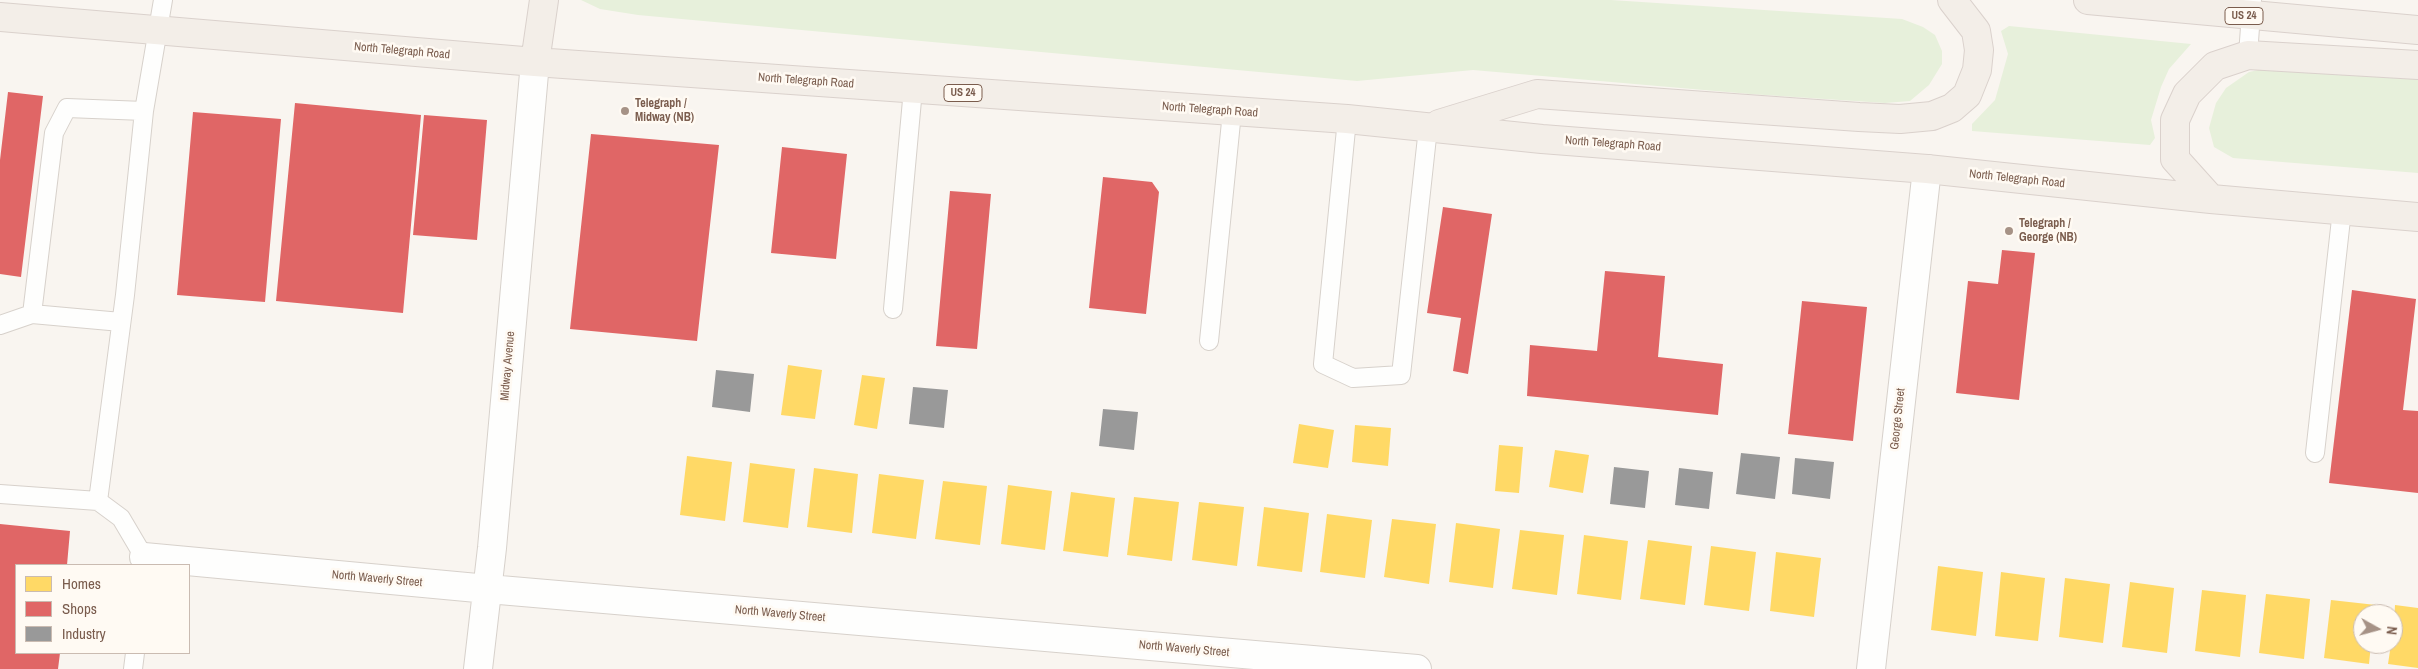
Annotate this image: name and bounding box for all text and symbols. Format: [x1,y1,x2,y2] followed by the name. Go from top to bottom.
[2225,8,2263,24] road number: US 24
[353,40,451,62] street label: North Telegraph Road
[757,70,855,92] street label: North Telegraph Road
[944,85,982,102] road number: US 24
[635,97,694,125] place label: Telegraph / Midway (NB)
[1161,99,1259,121] street label: North Telegraph Road
[619,105,631,117] marker: Telegraph / Midway (NB)
[1564,133,1662,155] street label: North Telegraph Road
[1968,167,2066,191] street label: North Telegraph Road
[2019,217,2077,245] place label: Telegraph / George (NB)
[2003,225,2015,237] marker: Telegraph / George (NB)
[498,331,518,401] street label: Midway Avenue
[1888,388,1908,450] street label: George Street
[15,564,190,654] legend
[331,568,423,590] street label: North Waverly Street
[62,573,101,594] text: Homes
[62,598,97,619] text: Shops
[734,603,826,625] street label: North Waverly Street
[2353,604,2403,654] north arrow
[62,623,106,644] text: Industry
[2382,625,2401,636] text: N
[1138,638,1230,660] street label: North Waverly Street

